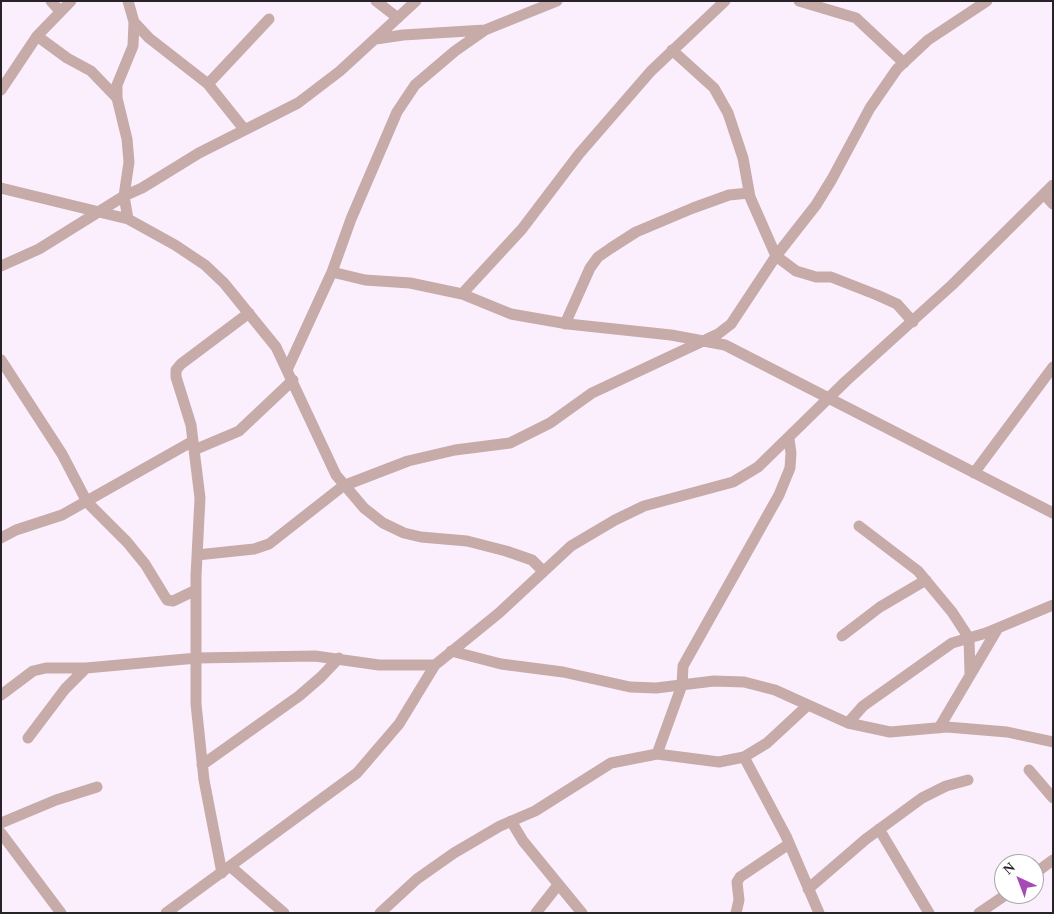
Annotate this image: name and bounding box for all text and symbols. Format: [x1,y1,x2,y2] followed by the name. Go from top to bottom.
[994,854,1044,904] north arrow
[1000,859,1018,877] text: N

